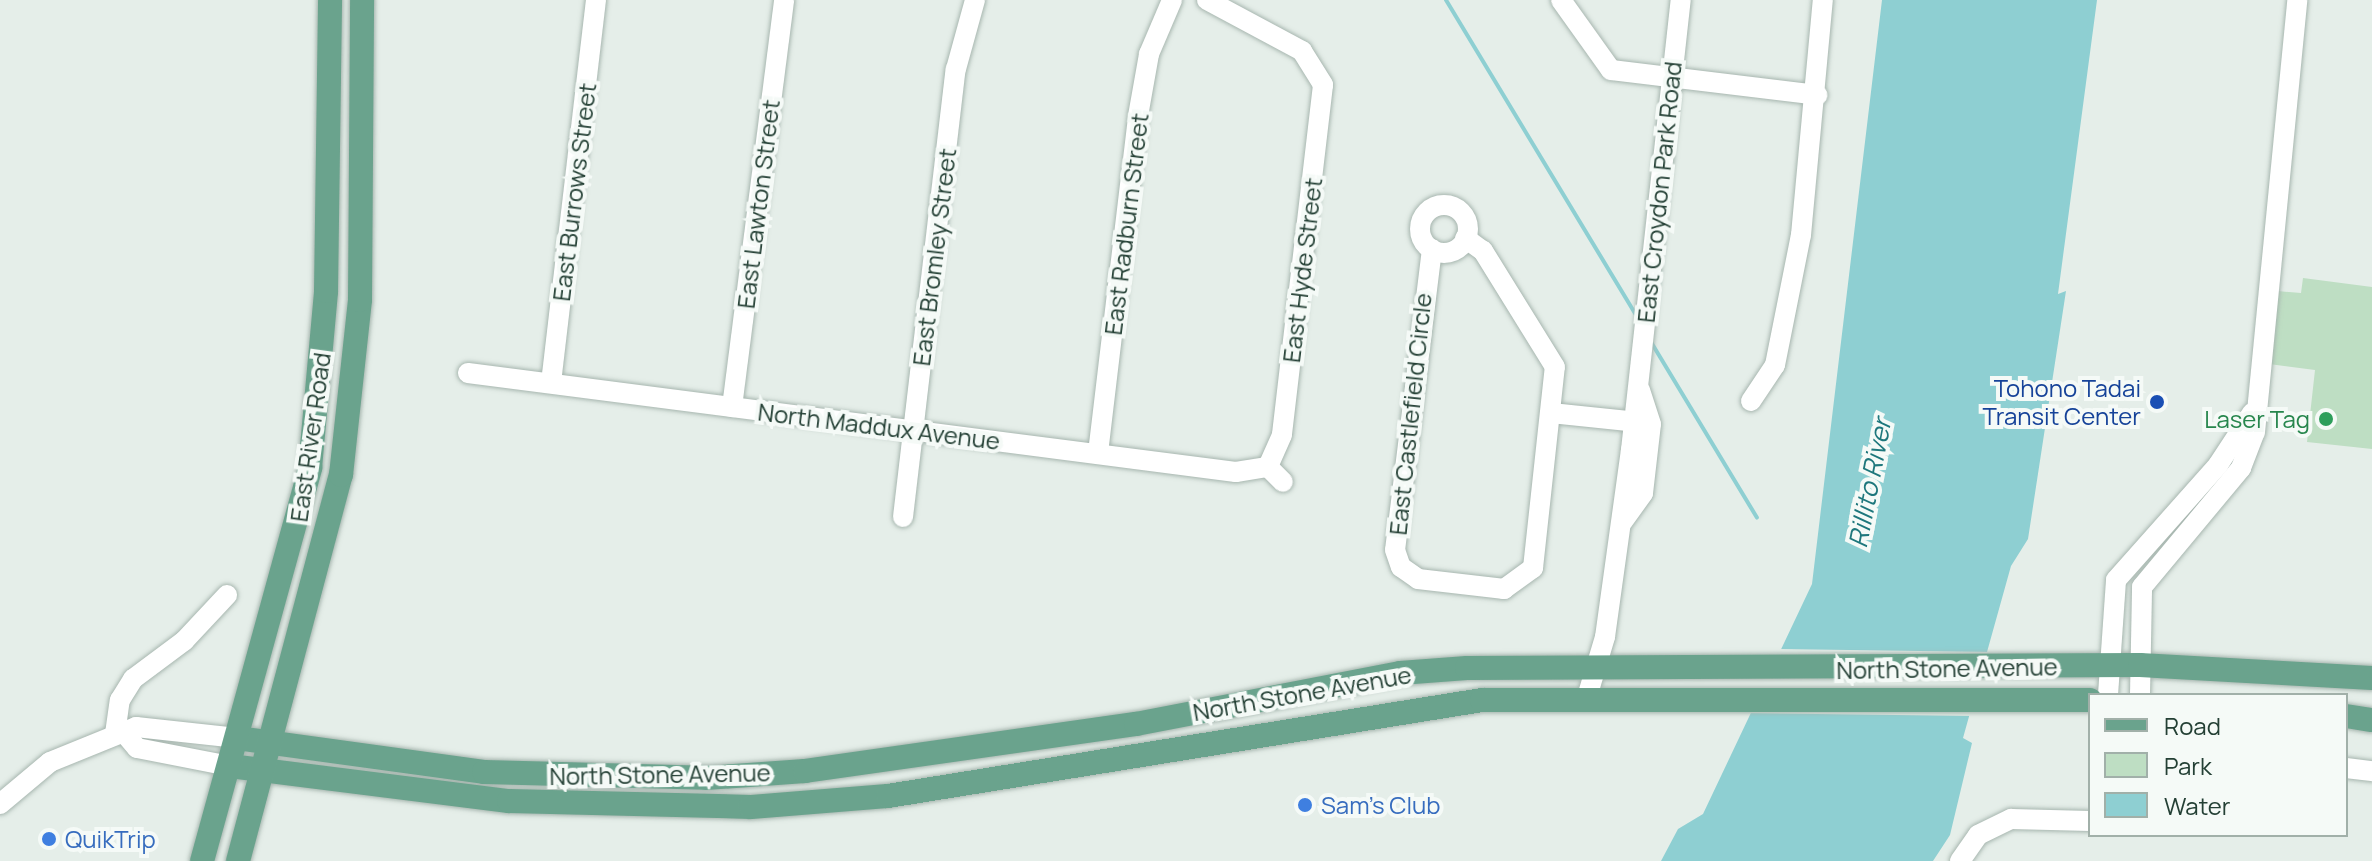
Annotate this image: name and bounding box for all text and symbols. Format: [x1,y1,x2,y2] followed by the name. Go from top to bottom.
[1631,60,1687,324] street label: East Croydon Park Road
[546,81,602,303] street label: East Burrows Street
[731,98,785,310] street label: East Lawton Street
[1098,111,1154,337] street label: East Radburn Street
[906,147,962,367] street label: East Bromley Street
[1276,176,1328,364] street label: East Hyde Street
[1383,292,1437,536] street label: East Castlefield Circle
[284,350,336,524] street label: East River Road
[1983,374,2141,430] place label: Tohono Tadai Transit Center
[2148,393,2166,411] marker: Tohono Tadai Transit Center
[756,397,1002,455] street label: North Maddux Avenue
[2204,405,2310,433] place label: Laser Tag
[2317,410,2335,428] marker: Laser Tag
[1842,416,1898,550] water label: Rillito River
[1836,652,2058,684] street label: North Stone Avenue
[1191,660,1413,726] street label: North Stone Avenue
[2088,693,2348,837] legend
[2164,709,2221,742] text: Road
[2164,749,2212,782] text: Park
[549,758,771,790] street label: North Stone Avenue
[2164,789,2231,822] text: Water
[1321,791,1440,819] place label: Sam's Club
[1296,796,1314,814] marker: Sam's Club
[65,825,156,853] place label: QuikTrip
[40,830,58,848] marker: QuikTrip

